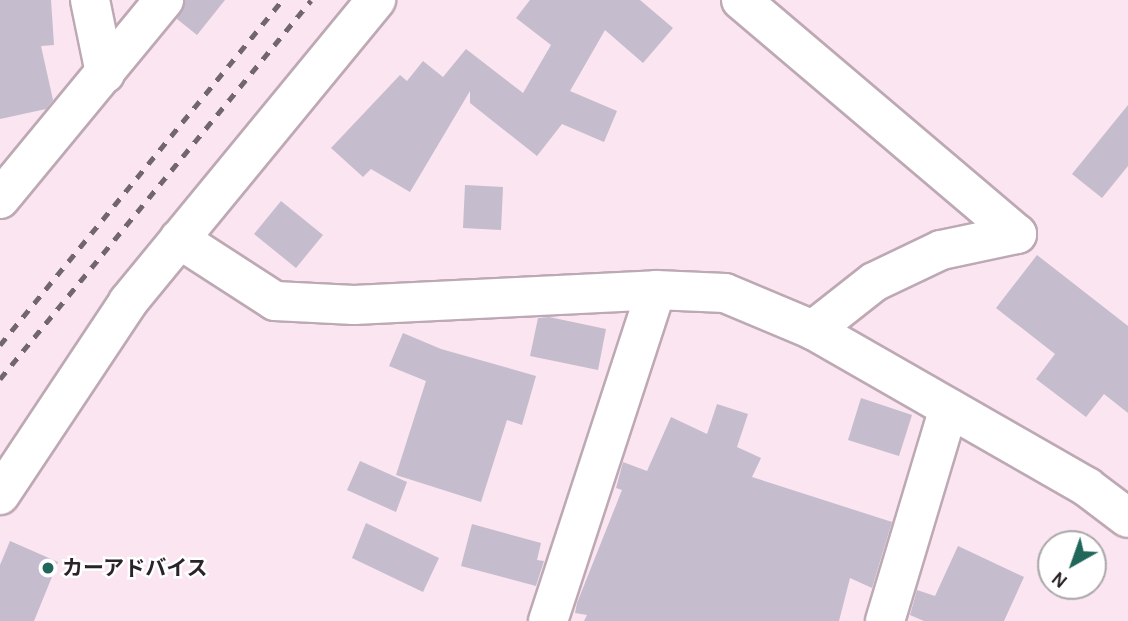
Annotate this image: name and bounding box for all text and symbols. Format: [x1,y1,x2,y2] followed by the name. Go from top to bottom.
[1037,530,1107,600] north arrow
[62,555,209,581] place label: カーアドバイス
[40,560,56,576] marker: カーアドバイス
[1047,567,1072,592] text: N

